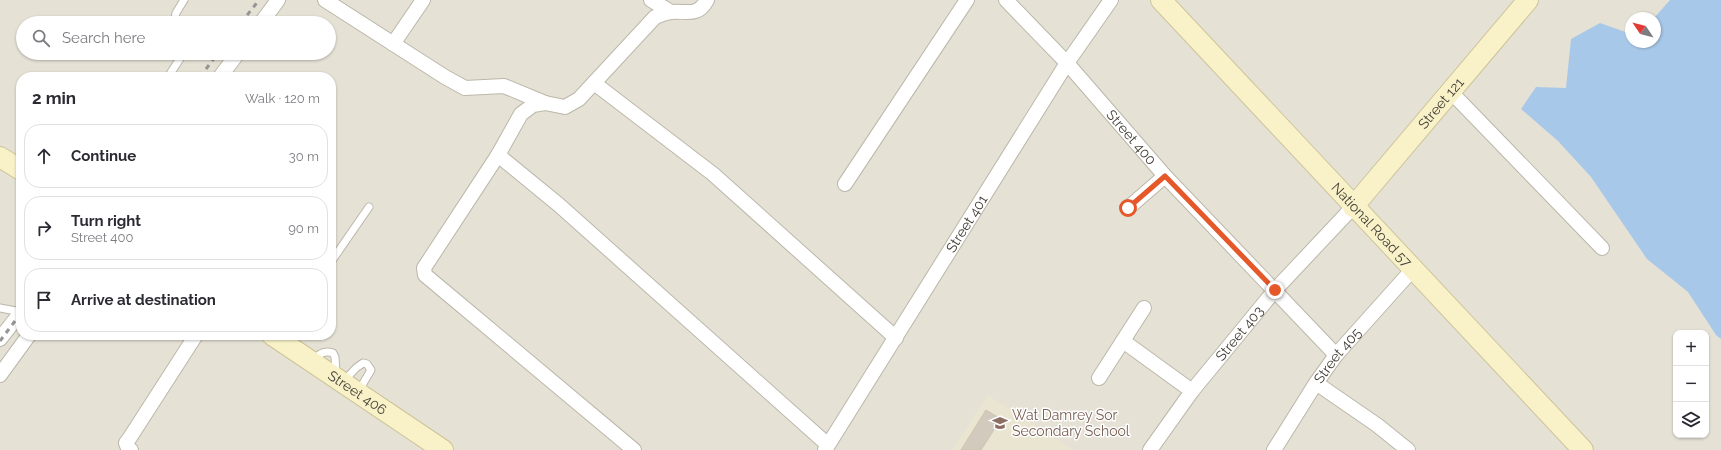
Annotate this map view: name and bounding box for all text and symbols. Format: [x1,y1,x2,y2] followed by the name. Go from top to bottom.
[1625,12,1661,48] north arrow
[16,16,336,60] search box
[30,27,52,49] icon: search
[62,29,145,47] text: Search here
[1415,74,1467,132] street label: Street 121
[32,88,76,108] text: 2 min
[245,91,320,106] text: Walk · 120 m
[1103,107,1159,168] street label: Street 400
[33,145,55,167] icon: ahead
[71,147,136,165] text: Continue
[289,149,319,164] text: 30 m
[1328,179,1415,270] street label: National Road 57
[943,192,990,255] street label: Street 401
[1119,199,1137,217] route start
[71,212,141,230] text: Turn right
[33,217,55,239] icon: right
[288,221,319,236] text: 90 m
[71,230,133,245] text: Street 400
[1266,281,1284,299] route end
[33,289,55,311] icon: arrive
[71,291,216,309] text: Arrive at destination
[1212,303,1267,364] street label: Street 403
[1311,324,1365,386] street label: Street 405
[1673,330,1709,438] map controls
[1673,330,1709,366] button: +
[1673,366,1709,402] button: −
[325,367,390,418] street label: Street 406
[1673,402,1709,438] button: layers
[1012,407,1130,439] place label: Wat Damrey Sor Secondary School
[991,414,1009,432] school or university icon: Wat Damrey Sor Secondary School

